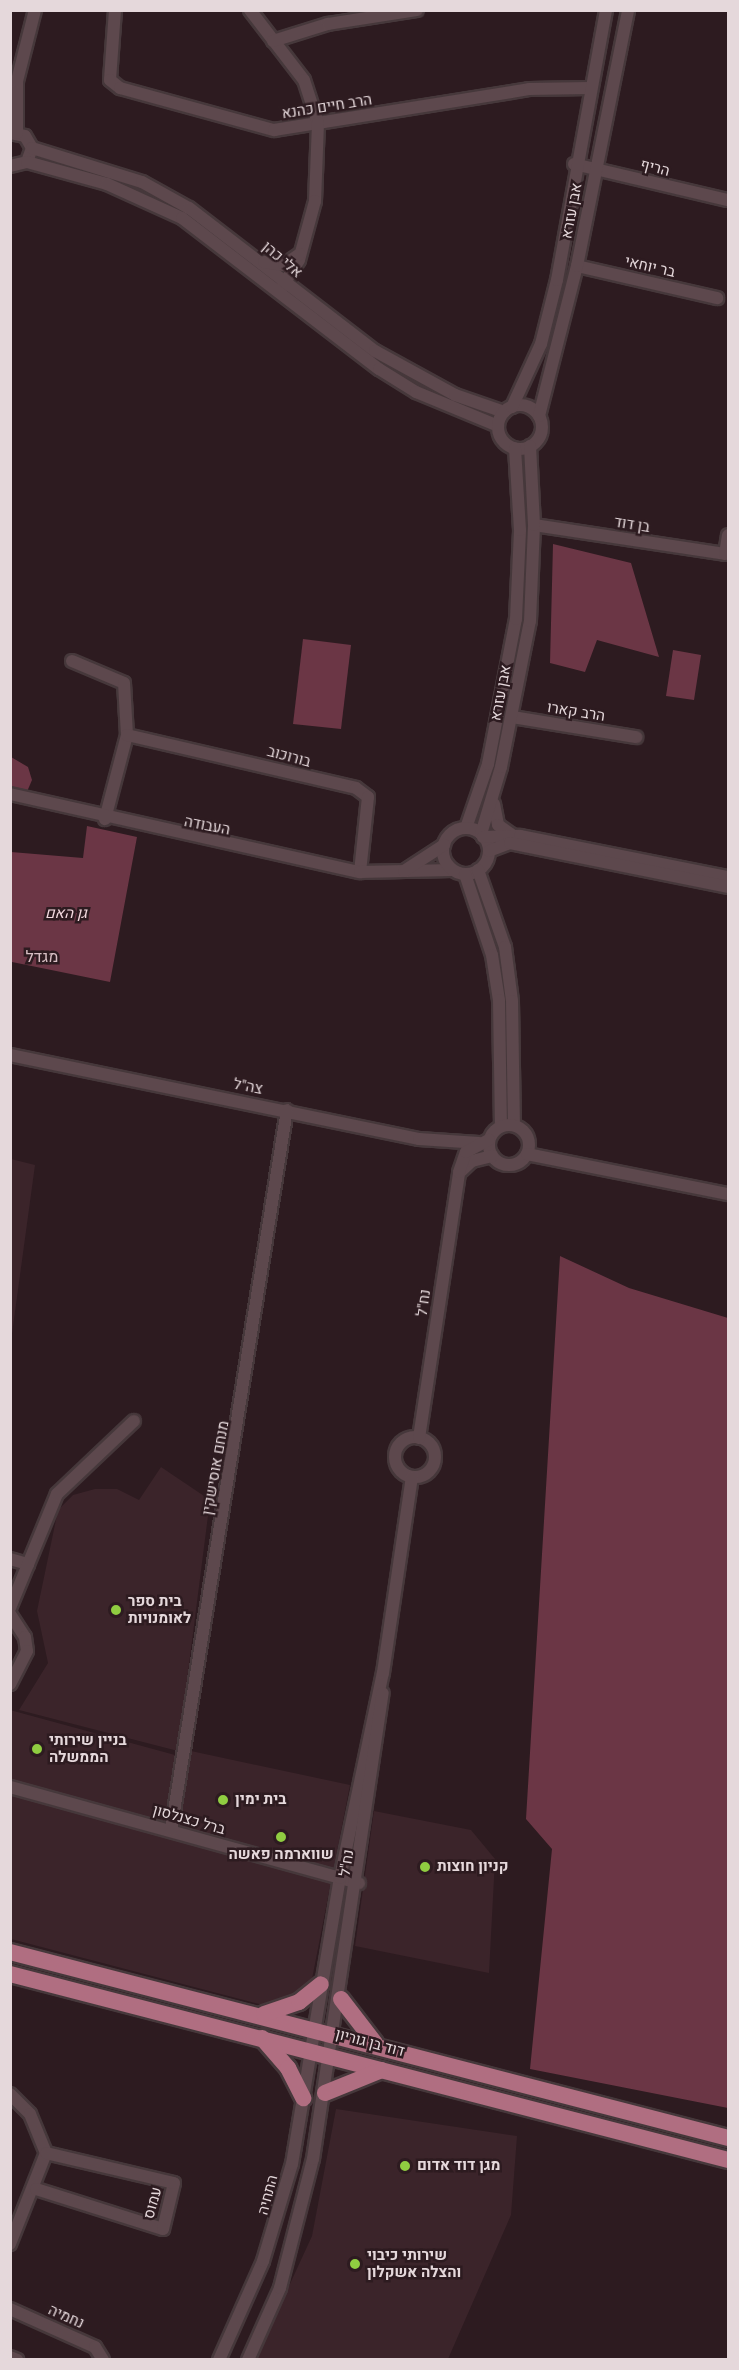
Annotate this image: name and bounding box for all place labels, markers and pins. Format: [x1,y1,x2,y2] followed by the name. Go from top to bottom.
[128,1592,191,1627] place label: בית ספר לאומנויות
[109,1603,123,1617] marker: בית ספר לאומנויות
[49,1731,127,1766] place label: בניין שירותי הממשלה
[30,1742,44,1756] marker: בניין שירותי הממשלה
[235,1791,286,1809] place label: בית ימין
[216,1793,230,1807] marker: בית ימין
[274,1830,288,1844] marker: שווארמה פאשה
[228,1846,334,1864] place label: שווארמה פאשה
[437,1858,509,1876] place label: קניון חוצות
[418,1860,432,1874] marker: קניון חוצות
[417,2157,500,2175] place label: מגן דוד אדום
[398,2159,412,2173] marker: מגן דוד אדום
[367,2246,461,2281] place label: שירותי כיבוי והצלה אשקלון
[348,2257,362,2271] marker: שירותי כיבוי והצלה אשקלון

